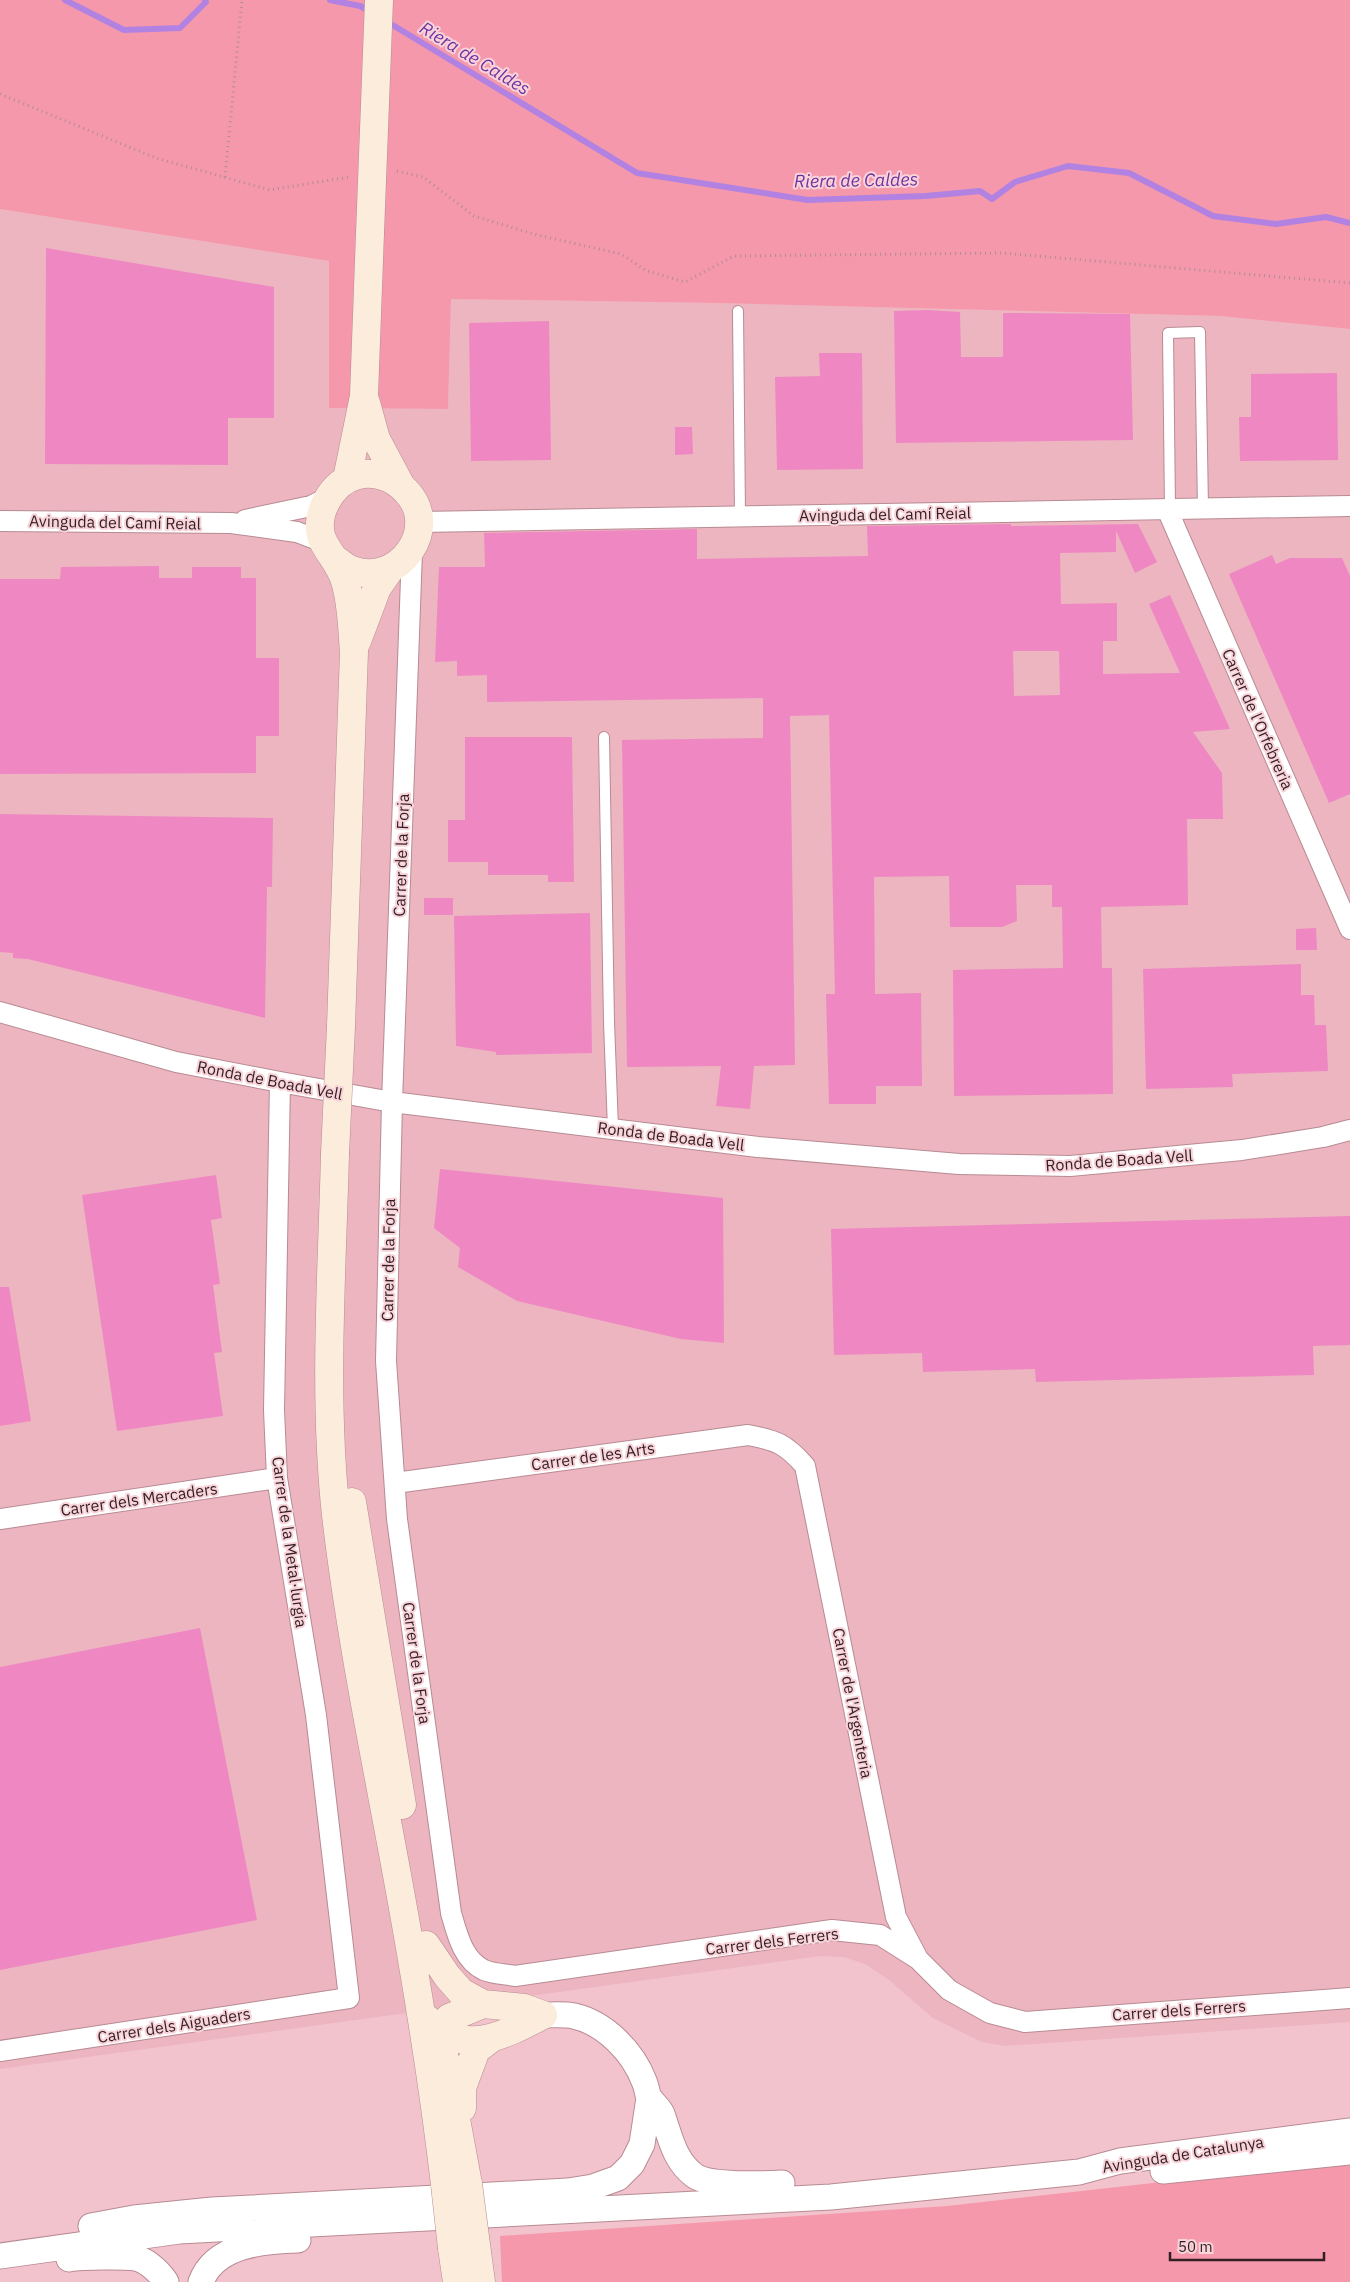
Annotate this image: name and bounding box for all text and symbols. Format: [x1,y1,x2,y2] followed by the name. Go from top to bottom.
[416,16,534,100] water label: Riera de Caldes
[794,167,918,193] water label: Riera de Caldes
[799,502,971,526] street label: Avinguda del Camí Reial
[29,510,201,534] street label: Avinguda del Camí Reial
[1218,646,1298,793] street label: Carrer de l'Orfebreria
[389,793,413,917] street label: Carrer de la Forja
[196,1056,344,1104] street label: Ronda de Boada Vell
[596,1117,746,1155] street label: Ronda de Boada Vell
[1045,1145,1193,1175] street label: Ronda de Boada Vell
[377,1198,399,1322] street label: Carrer de la Forja
[530,1437,656,1475] street label: Carrer de les Arts
[268,1455,312,1629] street label: Carrer de la Metal·lurgia
[59,1478,219,1520] street label: Carrer dels Mercaders
[399,1601,436,1726] street label: Carrer de la Forja
[829,1626,877,1780] street label: Carrer de l'Argenteria
[704,1923,840,1959] street label: Carrer dels Ferrers
[1111,1995,1247,2025] street label: Carrer dels Ferrers
[96,2003,252,2047] street label: Carrer dels Aiguaders
[1101,2131,1266,2177] street label: Avinguda de Catalunya
[1170,2230,1324,2262] scale bar
[1178,2237,1213,2256] text: 50 m

